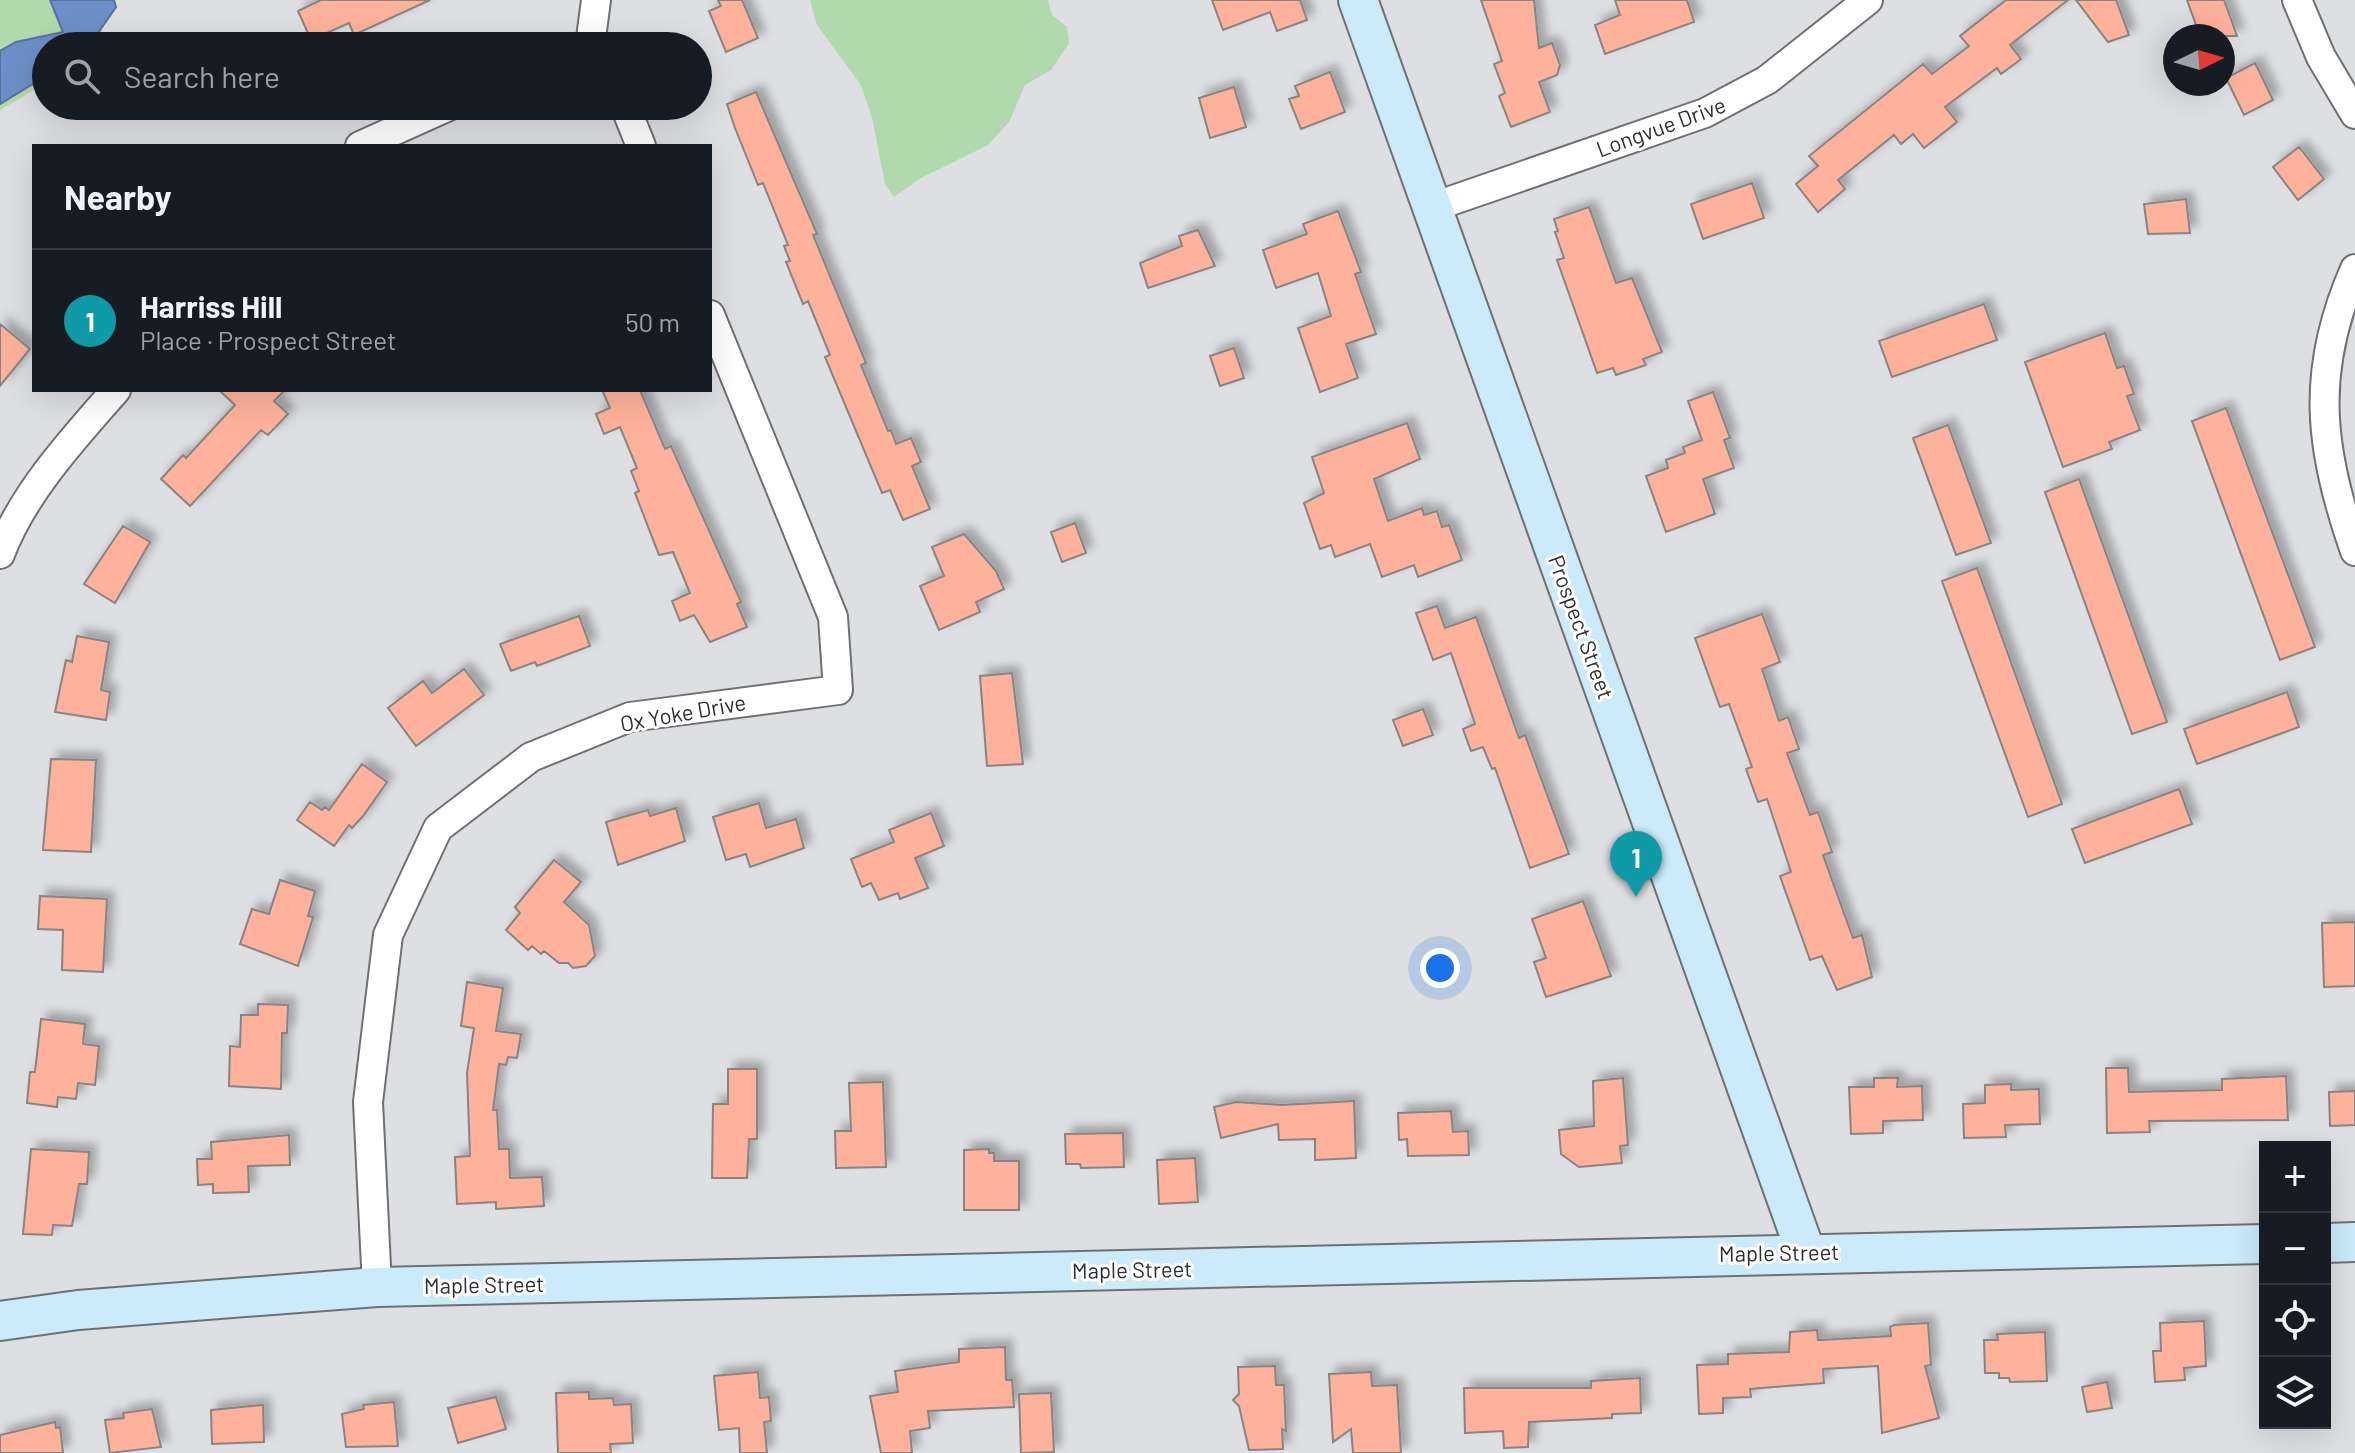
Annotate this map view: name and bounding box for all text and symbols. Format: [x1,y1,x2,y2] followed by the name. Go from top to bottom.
[2163,24,2235,96] north arrow
[32,32,712,120] search box
[60,54,104,98] icon: search
[124,58,280,94] text: Search here
[1593,91,1729,161] street label: Longvue Drive
[64,176,172,217] text: Nearby
[140,288,282,324] text: Harriss Hill
[85,306,95,337] text: 1
[625,306,680,337] text: 50 m
[140,324,396,355] text: Place · Prospect Street
[1544,551,1620,702] street label: Prospect Street
[618,688,748,736] street label: Ox Yoke Drive
[1610,831,1662,897] pin: 1
[1420,948,1460,988] your location
[2259,1141,2331,1429] map controls
[2259,1141,2331,1213] button: +
[2259,1213,2331,1285] button: −
[1719,1238,1839,1266] street label: Maple Street
[1072,1255,1192,1283] street label: Maple Street
[424,1270,544,1298] street label: Maple Street
[2259,1285,2331,1357] button: locate
[2259,1357,2331,1429] button: layers

